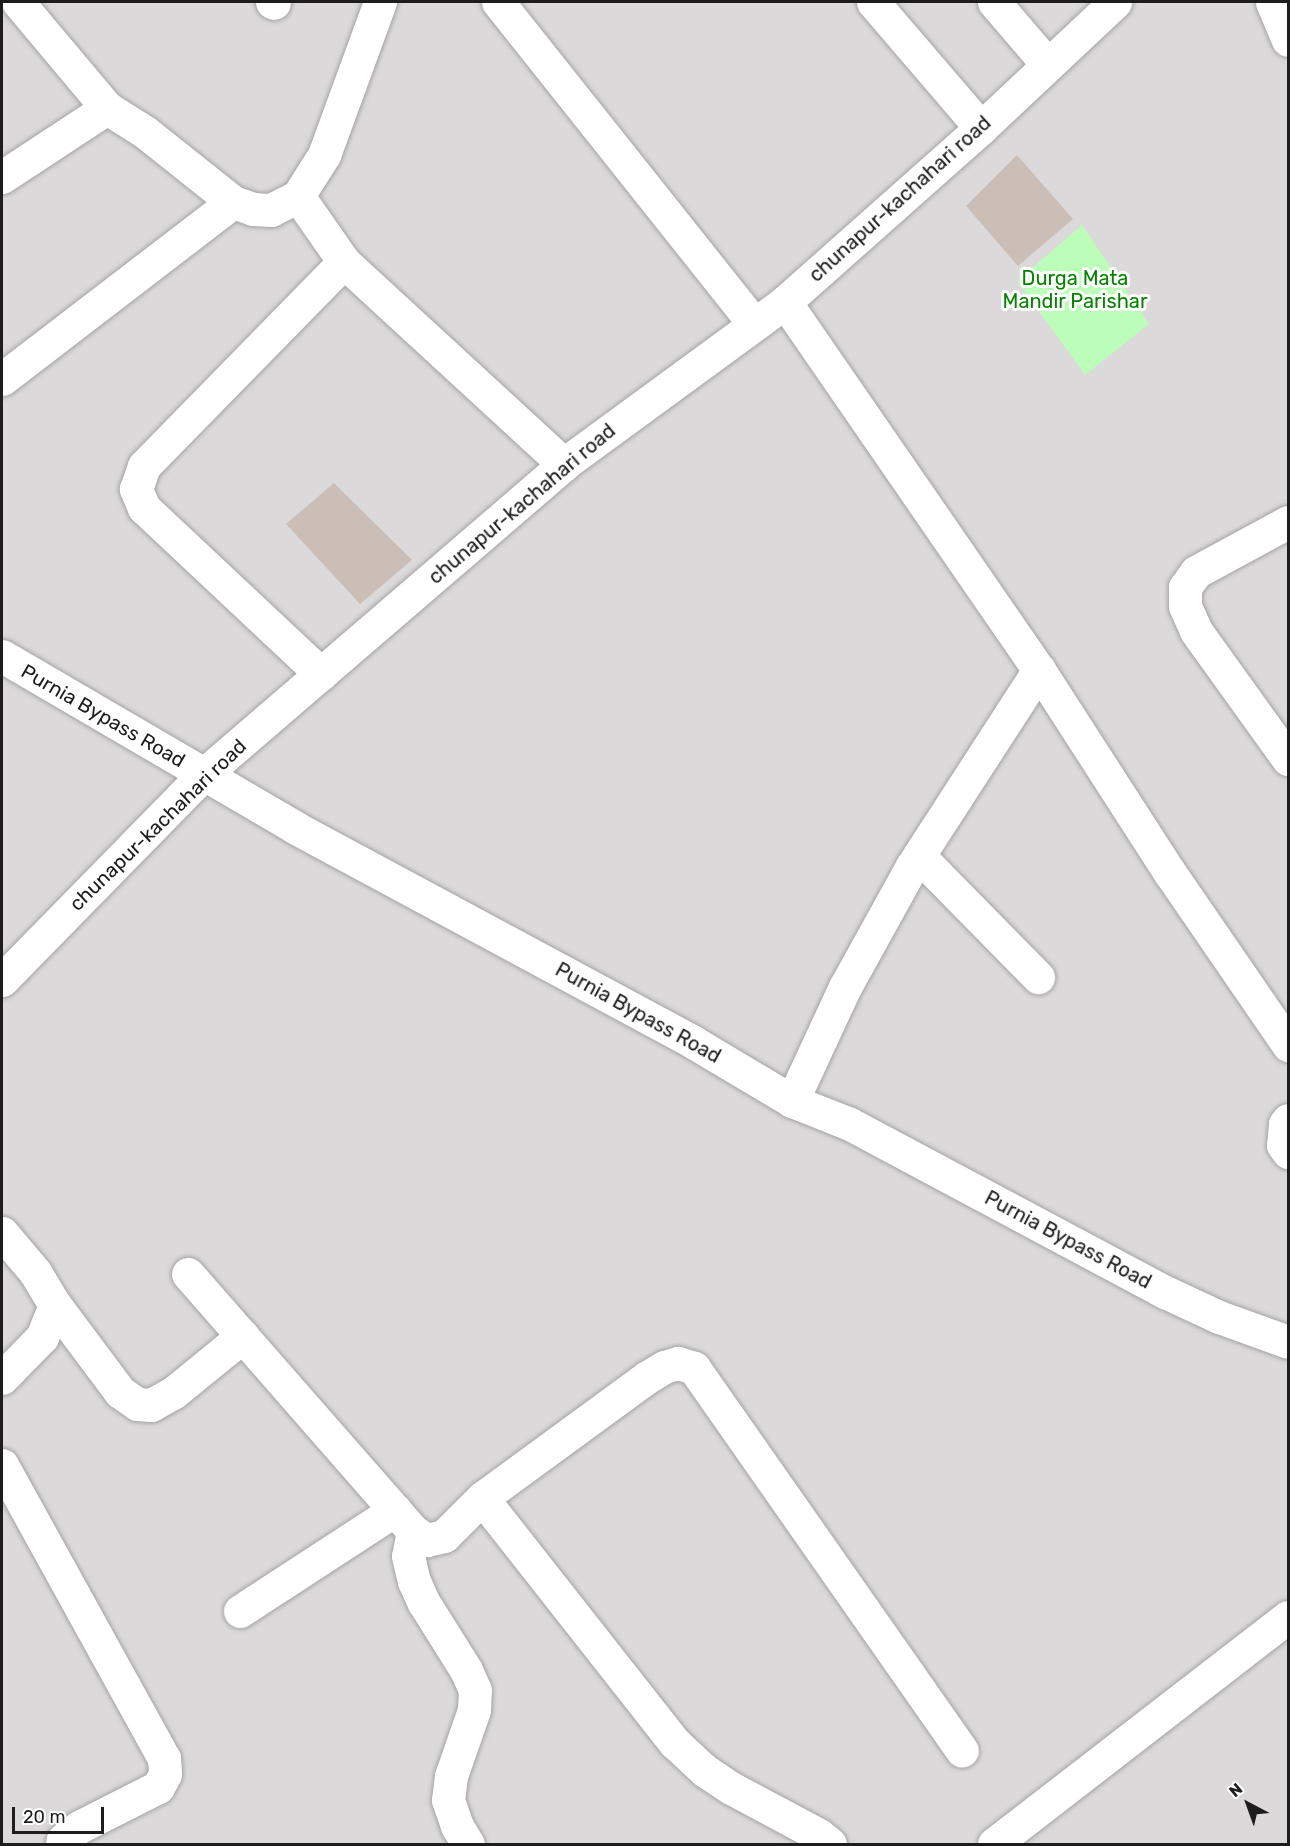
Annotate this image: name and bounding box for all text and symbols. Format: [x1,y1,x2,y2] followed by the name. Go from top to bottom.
[804,111,996,287] street label: chunapur-kachahari road
[1002,266,1148,313] park label: Durga Mata Mandir Parishar
[424,419,620,589] street label: chunapur-kachahari road
[17,659,189,773] street label: Purnia Bypass Road
[65,734,251,916] street label: chunapur-kachahari road
[551,958,725,1068] street label: Purnia Bypass Road
[981,1186,1155,1294] street label: Purnia Bypass Road
[1218,1774,1278,1834] north arrow
[1225,1779,1246,1801] text: N
[15,1795,106,1833] scale bar
[23,1806,65,1828] text: 20 m

